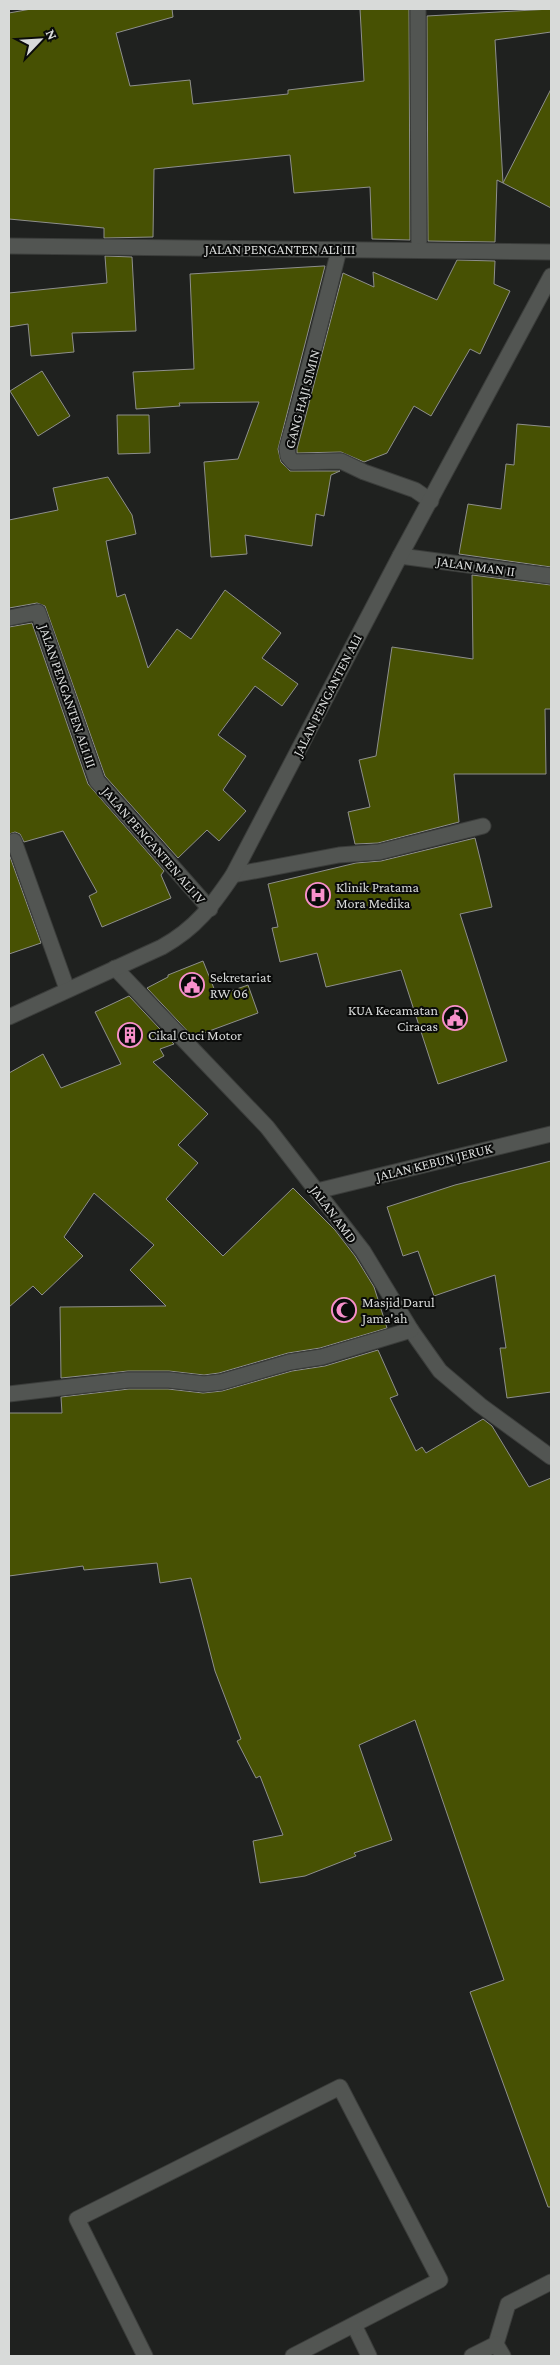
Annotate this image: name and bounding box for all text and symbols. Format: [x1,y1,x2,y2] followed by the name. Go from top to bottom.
[15,15,65,65] north arrow
[43,27,61,43] text: N
[203,241,355,257] street label: JALAN PENGANTEN ALI III
[281,348,323,450] street label: GANG HAJI SIMIN
[434,552,516,579] street label: JALAN MAN II
[35,620,100,770] street label: JALAN PENGANTEN ALI III
[288,631,365,761] street label: JALAN PENGANTEN ALI
[97,782,209,907] street label: JALAN PENGANTEN ALI IV
[336,879,419,911] place label: Klinik Pratama Mora Medika
[305,882,331,908] hospital icon: Klinik Pratama Mora Medika
[210,969,271,1001] place label: Sekretariat RW 06
[179,972,205,998] public building icon: Sekretariat RW 06
[348,1002,438,1034] place label: KUA Kecamatan Ciracas
[442,1005,468,1031] public building icon: KUA Kecamatan Ciracas
[117,1022,143,1048] building icon: Cikal Cuci Motor
[148,1027,242,1043] place label: Cikal Cuci Motor
[372,1140,495,1185] street label: JALAN KEBUN JERUK
[306,1181,361,1246] street label: JALAN AMD
[360,1294,435,1326] place label: Masjid Darul Jama'ah
[331,1297,357,1323] mosque icon: Masjid Darul Jama'ah

